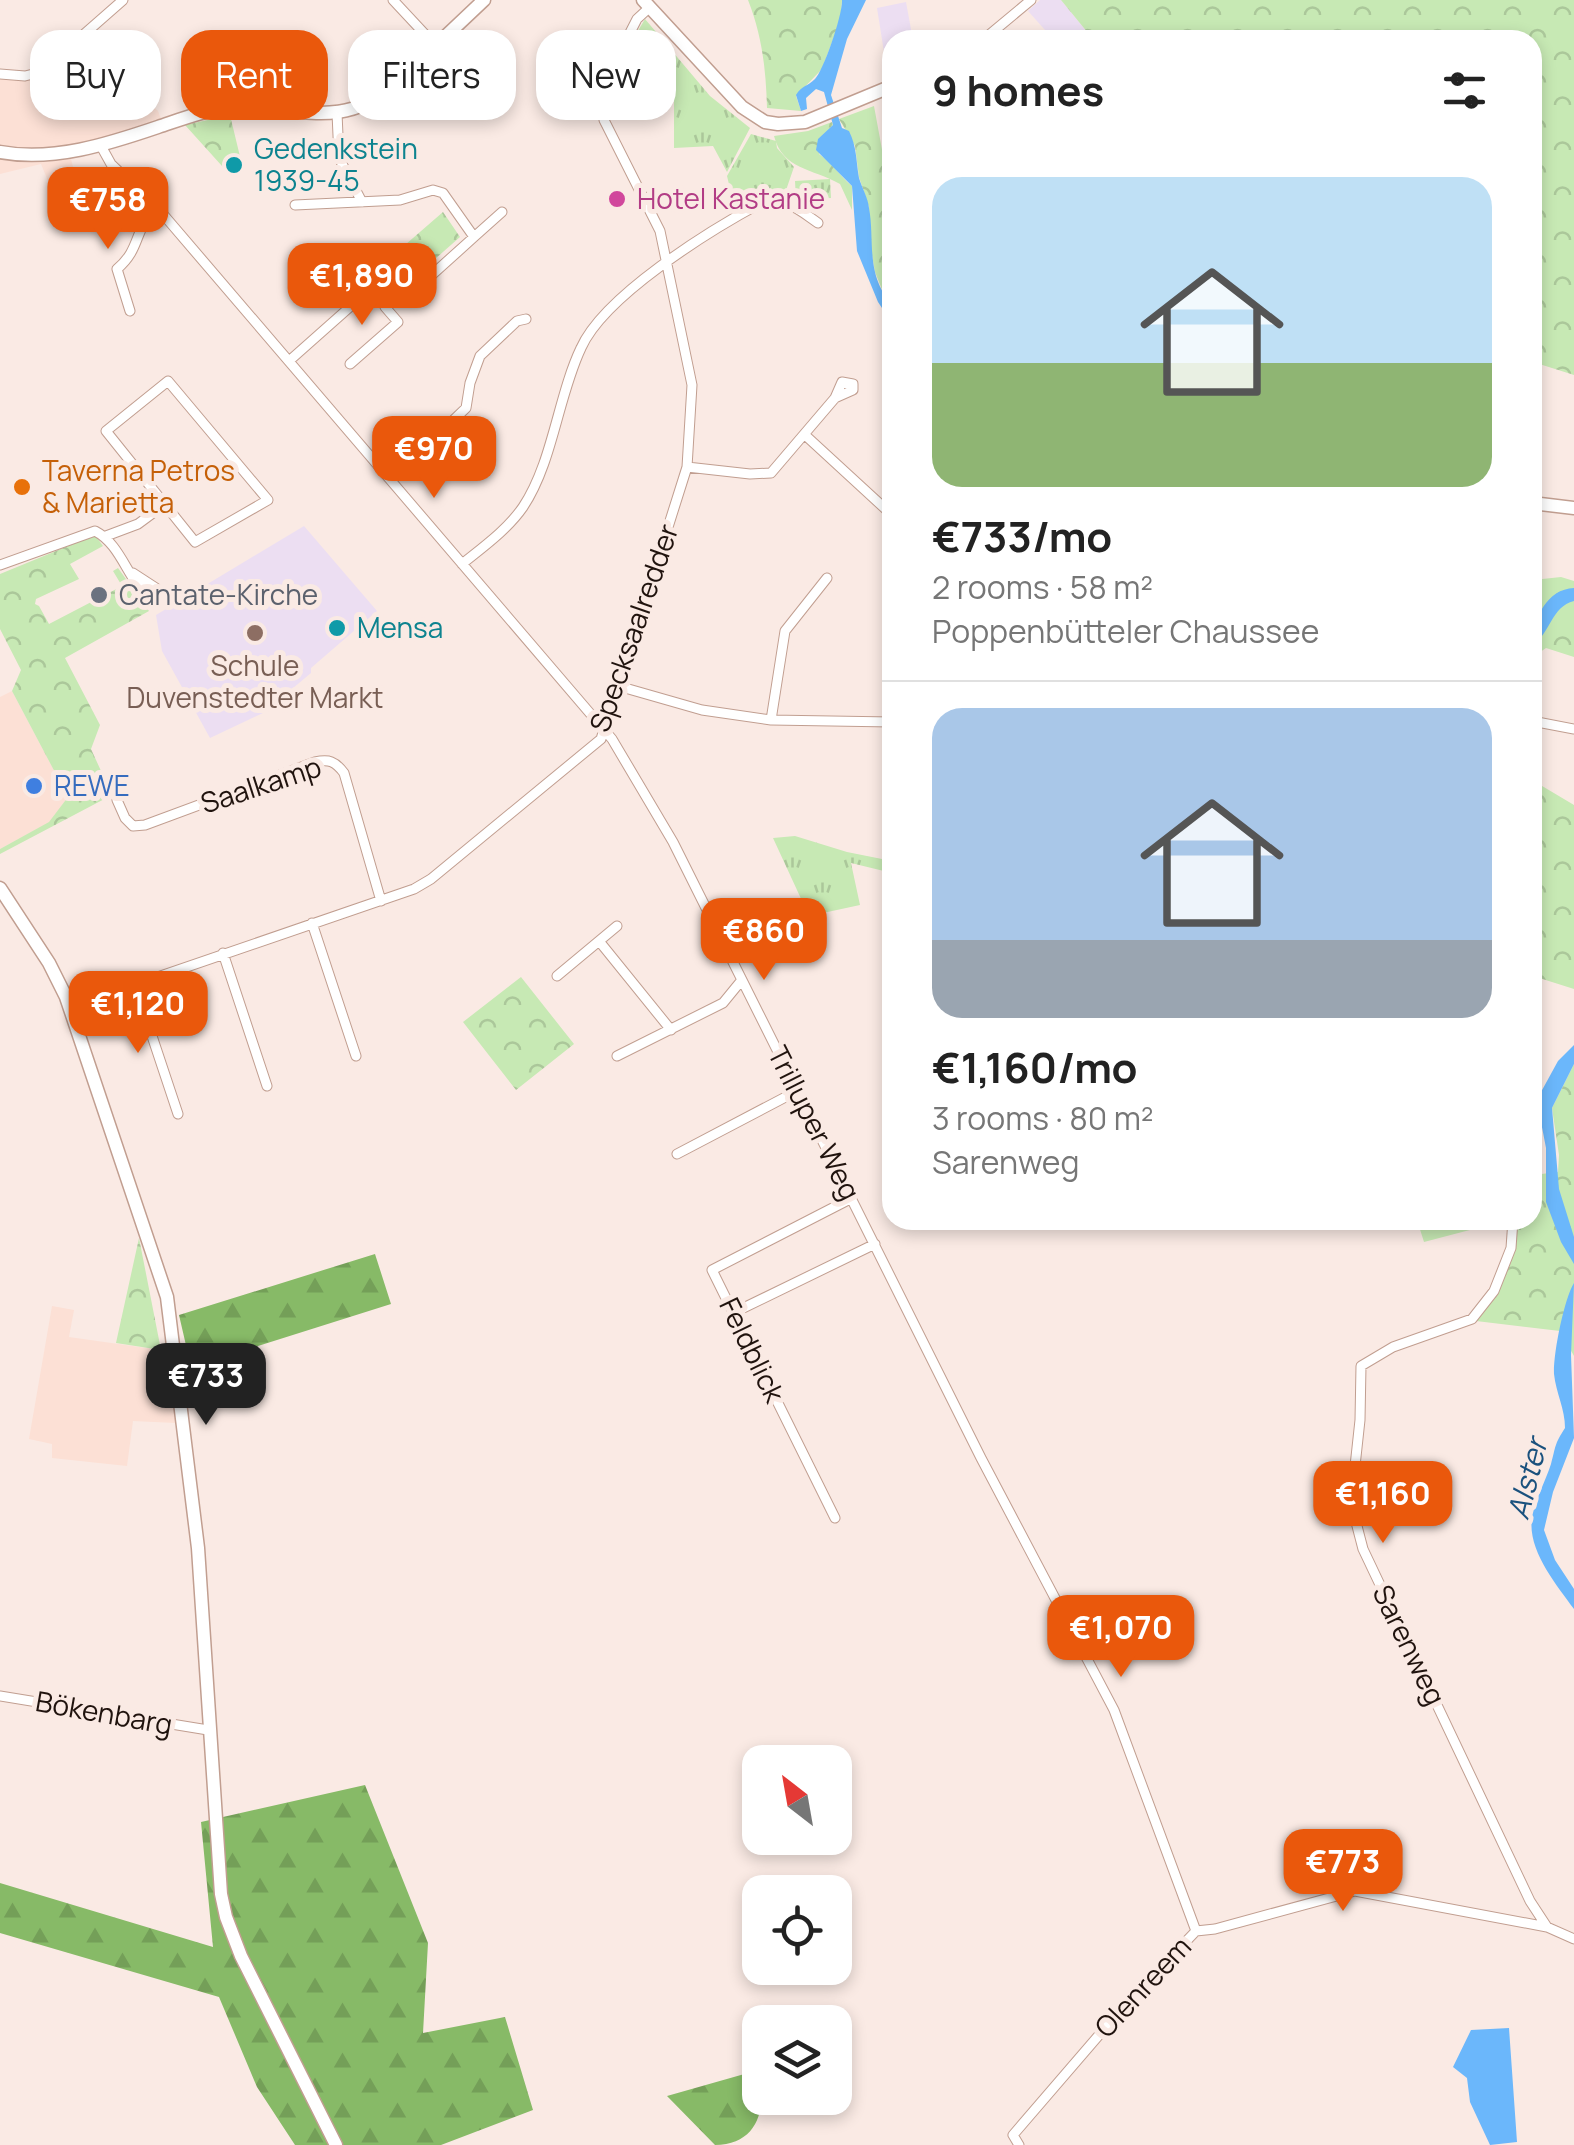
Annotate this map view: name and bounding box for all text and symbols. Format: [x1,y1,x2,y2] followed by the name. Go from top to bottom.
[30,30,161,120] chip: Buy
[181,30,328,120] chip: Rent
[348,30,516,120] chip: Filters
[536,30,676,120] chip: New
[932,61,1104,119] text: 9 homes
[1437,63,1492,118] icon: filters
[254,129,418,199] place label: Gedenkstein 1939-45
[223,154,245,176] marker: Gedenkstein 1939-45
[49,167,167,252] pin: €758
[69,177,147,221] text: €758
[637,179,825,217] place label: Hotel Kastanie
[606,188,628,210] marker: Hotel Kastanie
[1122,242,1302,422] icon: home
[281,243,443,328] pin: €1,890
[310,253,414,297] text: €1,890
[375,416,493,501] pin: €970
[394,426,474,470] text: €970
[42,451,235,521] place label: Taverna Petros & Marietta
[11,476,33,498] marker: Taverna Petros & Marietta
[932,507,1112,565] text: €733/mo
[580,519,686,737] street label: Specksaalredder
[932,565,1153,609] text: 2 rooms · 58 m²
[119,575,318,613] place label: Cantate-Kirche
[88,584,110,606] marker: Cantate-Kirche
[357,608,443,646] place label: Mensa
[932,609,1319,653] text: Poppenbütteler Chaussee
[326,617,348,639] marker: Mensa
[244,622,266,644] marker: Schule Duvenstedter Markt
[127,646,383,716] place label: Schule Duvenstedter Markt
[196,747,326,821] street label: Saalkamp
[54,766,130,804] place label: REWE
[1122,773,1302,953] icon: home
[23,775,45,797] marker: REWE
[705,898,823,983] pin: €860
[723,908,805,952] text: €860
[57,971,219,1056] pin: €1,120
[91,981,185,1025] text: €1,120
[932,1038,1138,1096] text: €1,160/mo
[760,1039,870,1206] street label: Trilluper Weg
[932,1096,1154,1140] text: 3 rooms · 80 m²
[932,1140,1080,1184] text: Sarenweg
[711,1291,795,1409] street label: Feldblick
[147,1343,265,1428] pin: €733
[168,1353,244,1397] text: €733
[1497,1430,1557,1523] water label: Alster
[1302,1461,1464,1546] pin: €1,160
[1335,1471,1431,1515] text: €1,160
[1365,1578,1455,1711] street label: Sarenweg
[1040,1595,1202,1680] pin: €1,070
[1069,1605,1173,1649] text: €1,070
[33,1681,176,1743] street label: Bökenbarg
[742,1745,852,1855] north arrow
[742,1745,852,2115] map controls
[1284,1829,1402,1914] pin: €773
[1306,1839,1380,1883] text: €773
[742,1875,852,1985] button: locate
[1086,1928,1199,2045] street label: Olenreem
[742,2005,852,2115] button: layers

